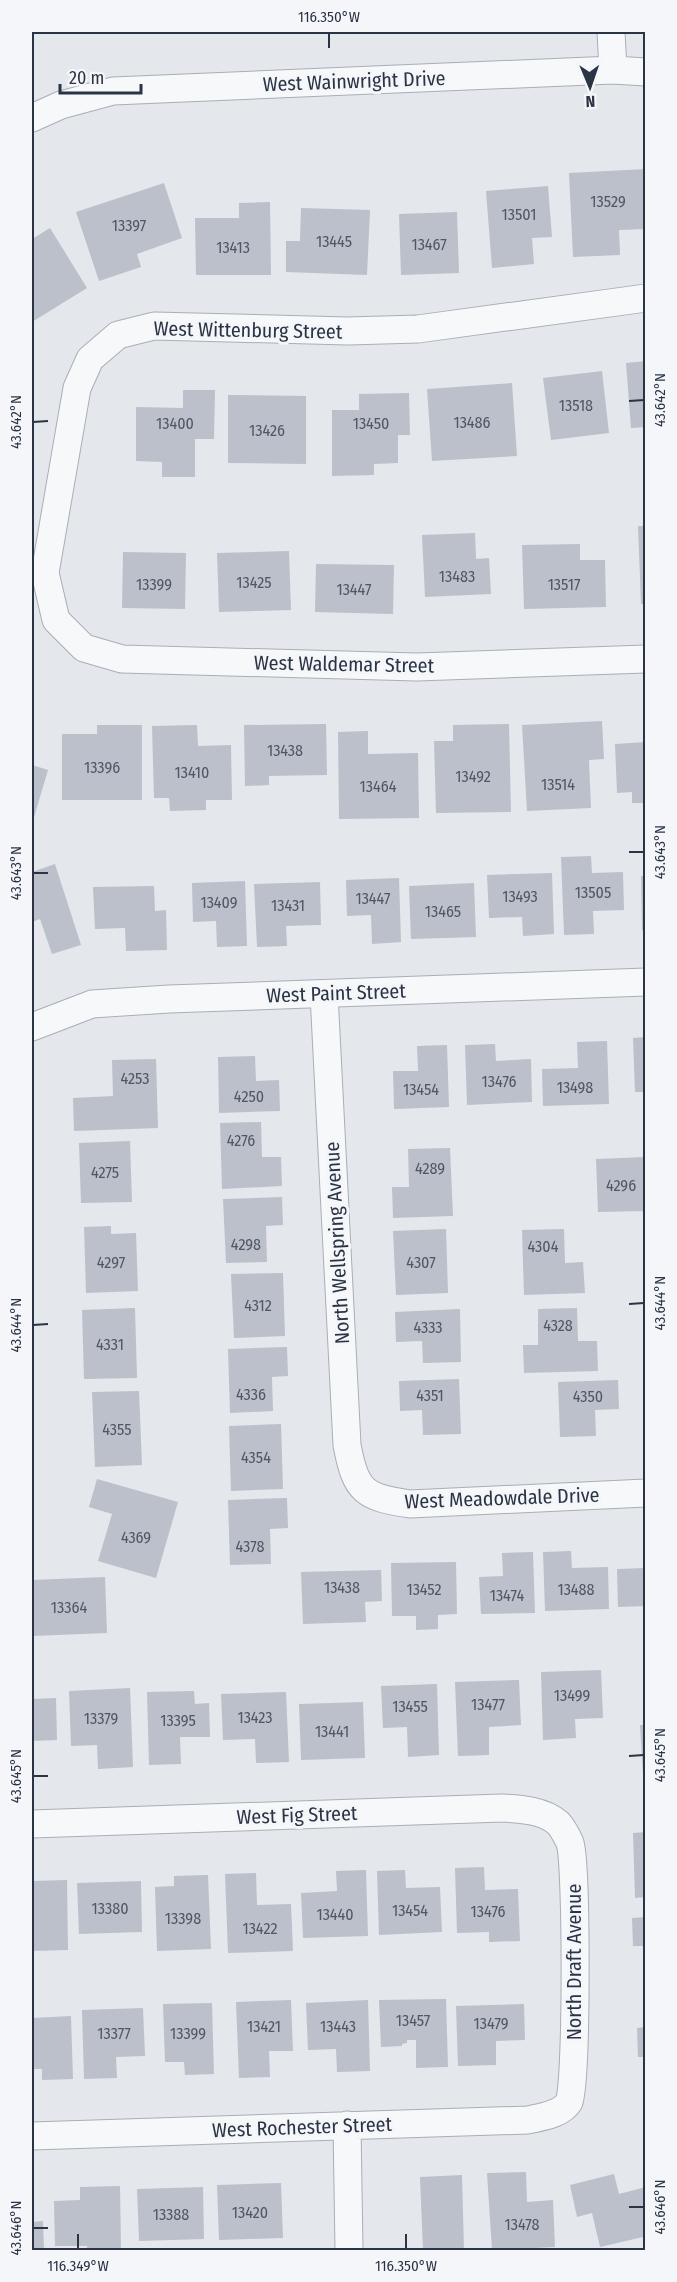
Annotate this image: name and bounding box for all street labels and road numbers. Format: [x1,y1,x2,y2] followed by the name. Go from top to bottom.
[262,66,446,96] street label: West Wainwright Drive
[153,316,343,344] street label: West Wittenburg Street
[254,650,435,678] street label: West Waldemar Street
[266,979,407,1007] street label: West Paint Street
[320,1141,354,1345] street label: North Wellspring Avenue
[404,1483,600,1513] street label: West Meadowdale Drive
[236,1801,358,1829] street label: West Fig Street
[562,1884,586,2040] street label: North Draft Avenue
[212,2112,393,2142] street label: West Rochester Street

